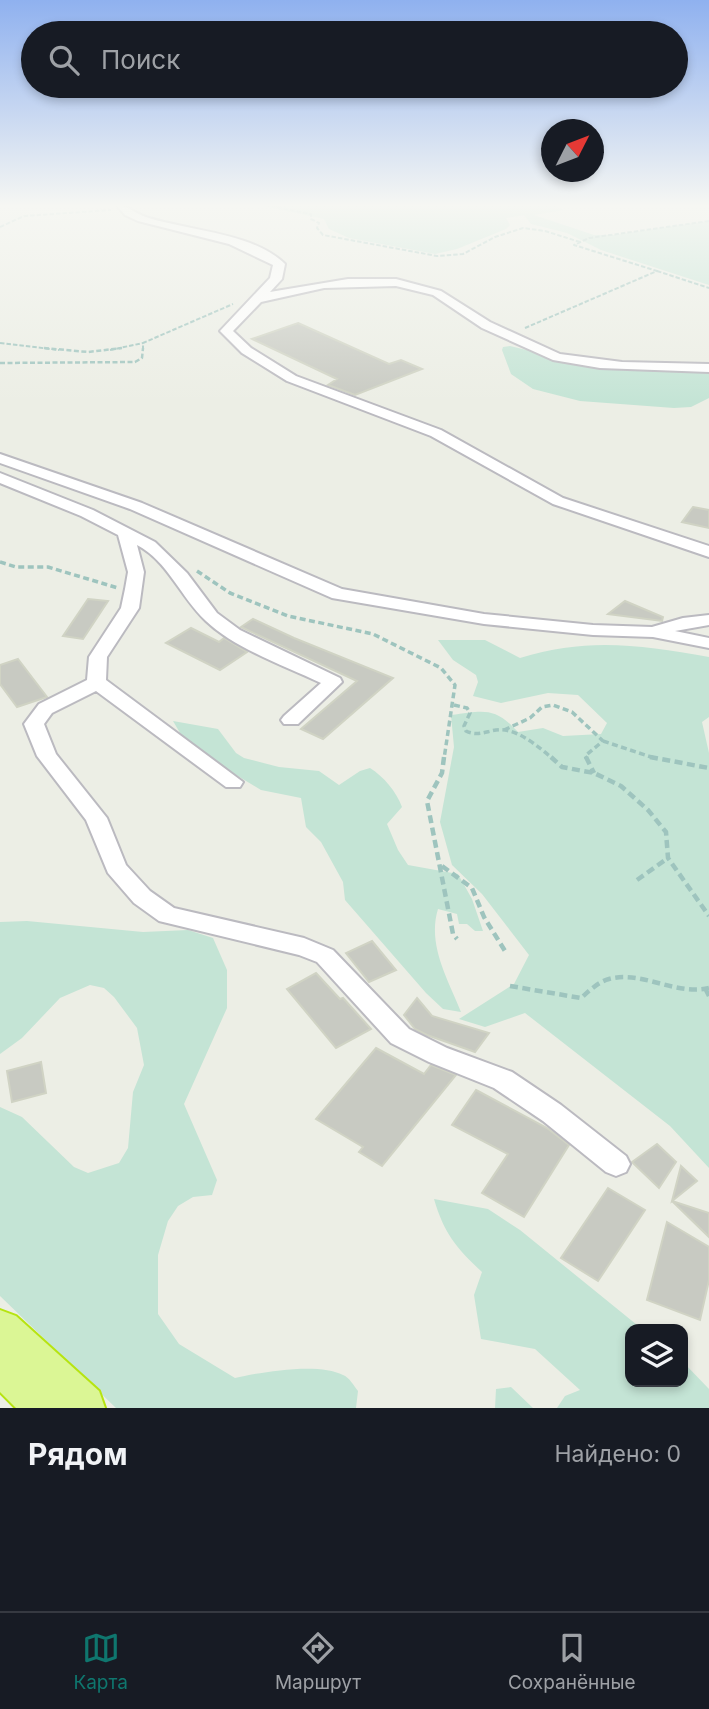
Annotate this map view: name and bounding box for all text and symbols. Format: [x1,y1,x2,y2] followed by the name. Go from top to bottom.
[21,21,688,98] search box
[45,41,83,79] icon: search
[101,44,180,75] text: Поиск
[541,119,604,182] north arrow
[625,1324,688,1387] map controls
[625,1324,688,1387] button: layers
[28,1436,128,1472] text: Рядом
[555,1440,681,1468] text: Найдено: 0
[73,1629,128,1694] tab: Карта
[275,1629,361,1694] tab: Маршрут
[508,1629,636,1694] tab: Сохранённые

